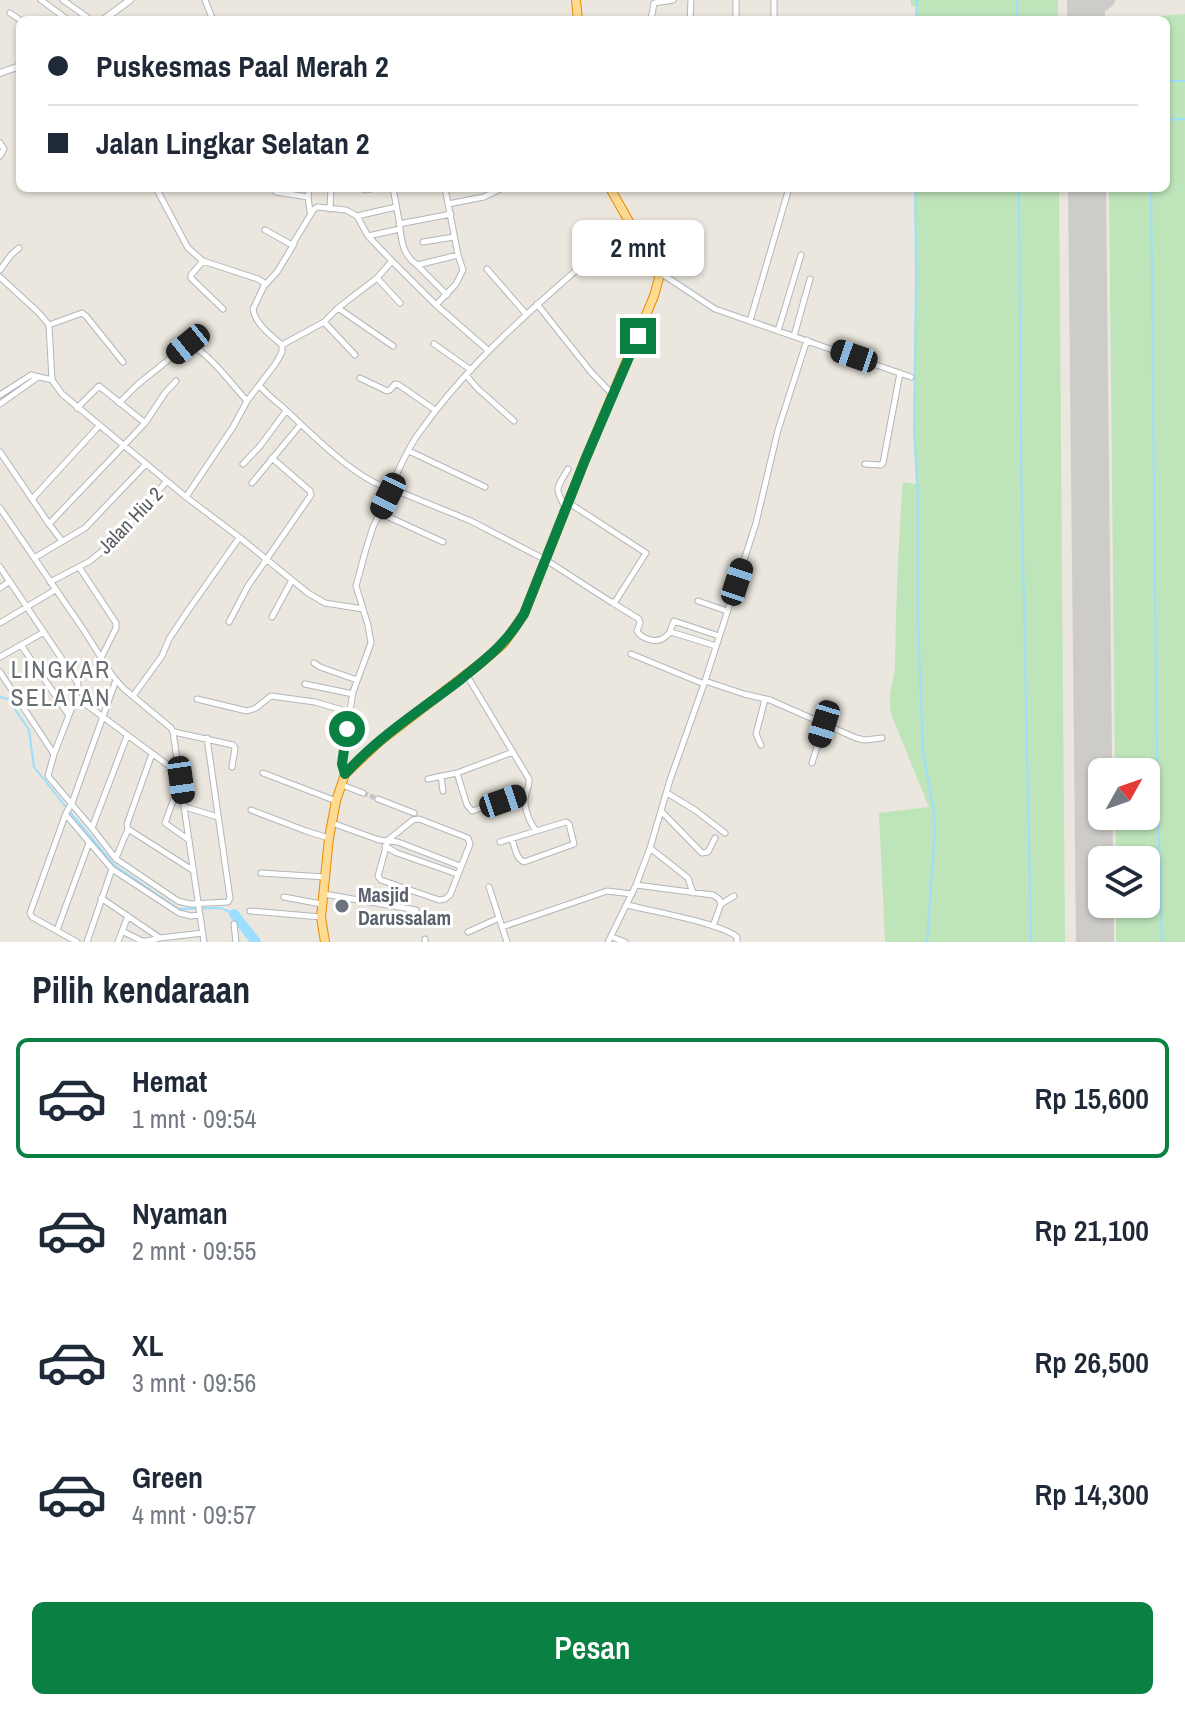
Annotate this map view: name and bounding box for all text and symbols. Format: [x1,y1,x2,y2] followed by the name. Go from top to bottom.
[96,46,389,86] text: Puskesmas Paal Merah 2
[96,123,369,163] text: Jalan Lingkar Selatan 2
[572,220,704,276] callout: 2 mnt
[610,230,666,265] text: 2 mnt
[620,318,656,354] route end
[162,320,214,368] car
[827,337,881,375] car
[367,469,409,523] car
[91,481,169,559] street label: Jalan Hiu 2
[718,555,756,609] car
[11,653,111,713] district label: LINGKAR SELATAN
[806,698,842,750] car
[329,711,365,747] route start
[166,755,196,805] car
[1088,758,1160,830] north arrow
[1088,758,1160,918] map controls
[476,782,530,820] car
[1088,846,1160,918] button: layers
[358,881,451,931] place label: Masjid Darussalam
[333,897,351,915] marker: Masjid Darussalam
[32,966,250,1014] text: Pilih kendaraan
[132,1061,207,1101] text: Hemat
[36,1062,108,1134] icon: car
[1035,1078,1149,1118] text: Rp 15,600
[132,1101,256,1136] text: 1 mnt · 09:54
[132,1193,228,1233] text: Nyaman
[36,1194,108,1266] icon: car
[1035,1210,1149,1250] text: Rp 21,100
[132,1233,256,1268] text: 2 mnt · 09:55
[132,1325,163,1365] text: XL
[36,1326,108,1398] icon: car
[1035,1342,1149,1382] text: Rp 26,500
[132,1365,256,1400] text: 3 mnt · 09:56
[132,1457,203,1497] text: Green
[36,1458,108,1530] icon: car
[1035,1474,1149,1514] text: Rp 14,300
[132,1497,256,1532] text: 4 mnt · 09:57
[32,1602,1153,1694] button: Pesan

